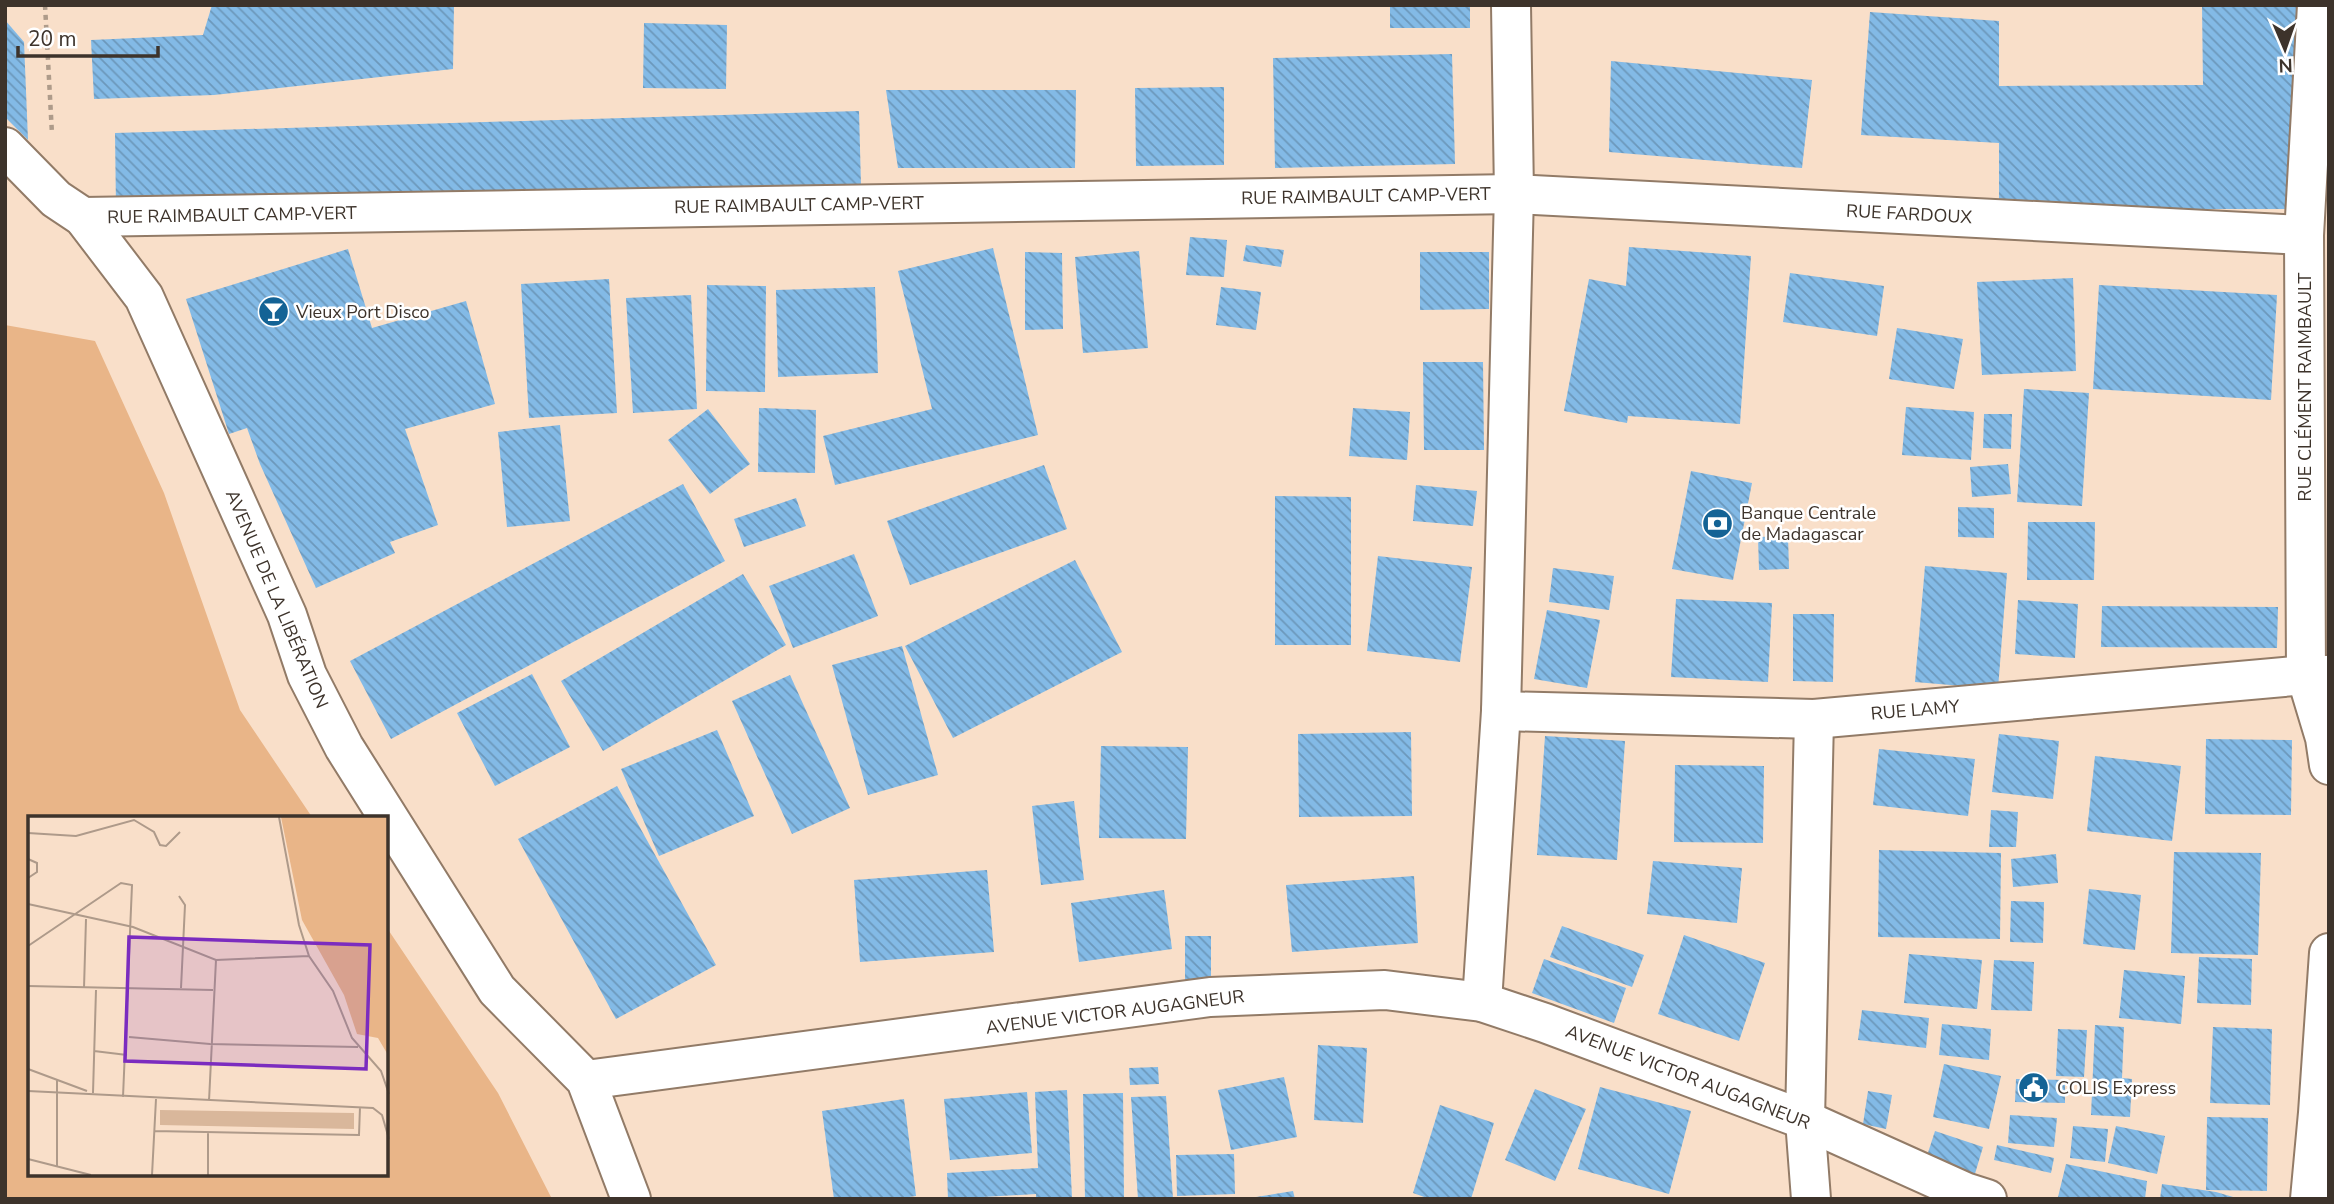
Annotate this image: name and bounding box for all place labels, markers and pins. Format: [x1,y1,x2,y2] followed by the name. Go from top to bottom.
[256,295,290,329] bar icon: Vieux Port Disco
[295,300,430,324] place label: Vieux Port Disco
[1741,501,1876,546] place label: Banque Centrale de Madagascar
[1701,506,1735,540] bank icon: Banque Centrale de Madagascar
[2017,1071,2051,1105] public building icon: COLIS Express
[2057,1076,2176,1100] place label: COLIS Express

